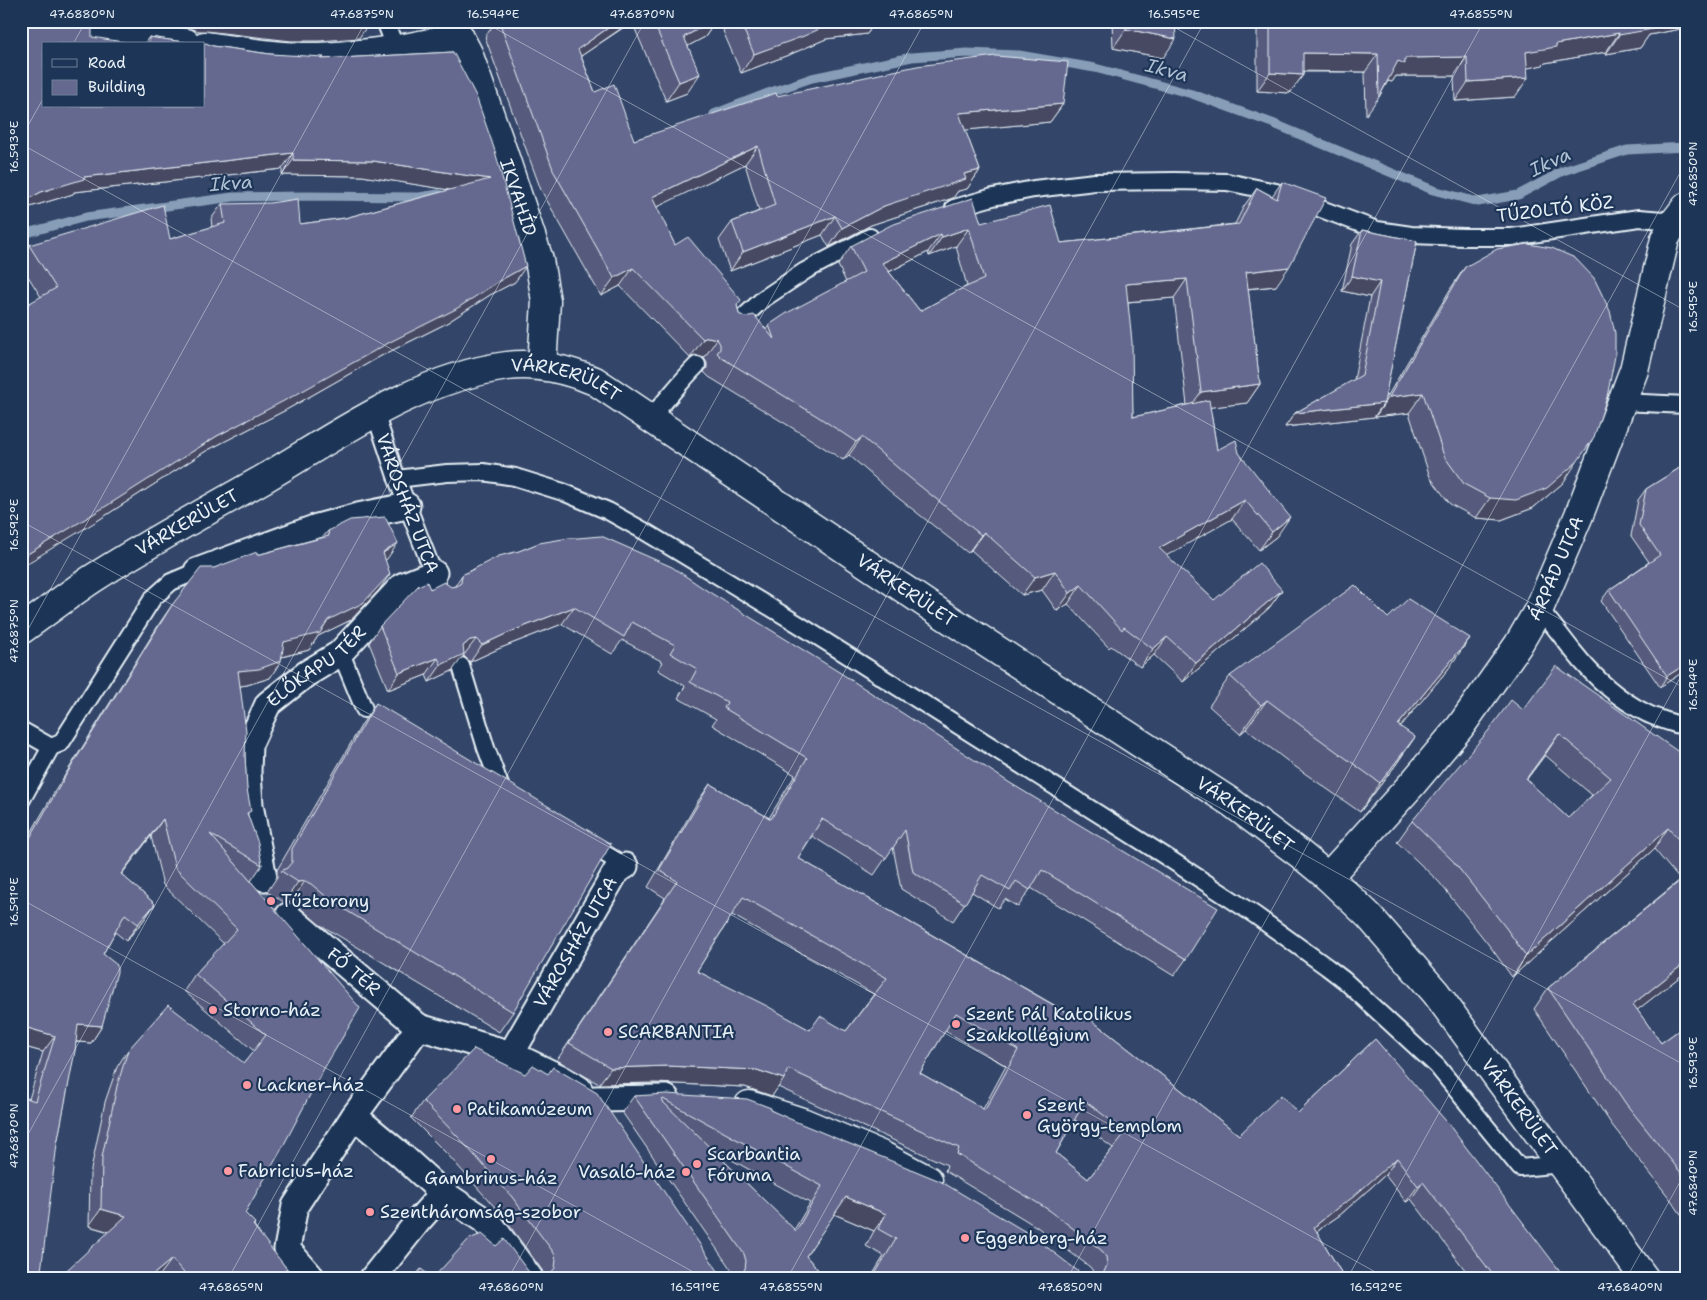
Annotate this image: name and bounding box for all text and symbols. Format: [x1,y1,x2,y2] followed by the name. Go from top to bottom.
[49,6,115,22] text: 47.6880°N
[330,6,394,22] text: 47.6875°N
[467,6,519,22] text: 16.594°E
[609,6,675,22] text: 47.6870°N
[889,6,953,22] text: 47.6865°N
[1148,6,1200,22] text: 16.595°E
[1449,6,1513,22] text: 47.6855°N
[42,42,205,108] legend
[1142,52,1191,88] water label: Ikva
[88,53,126,73] text: Road
[88,77,145,97] text: Building
[6,121,22,173] text: 16.593°E
[1524,142,1575,183] water label: Ikva
[1685,142,1701,206] text: 47.6850°N
[494,156,542,239] street label: IKVAHÍD
[208,169,253,197] water label: Ikva
[1495,190,1615,228] street label: TŰZOLTÓ KÖZ
[1685,281,1701,333] text: 16.595°E
[510,353,626,407] street label: VÁRKERÜLET
[371,430,444,577] street label: VÁROSHÁZ UTCA
[131,483,243,561] street label: VÁRKERÜLET
[6,499,22,551] text: 16.592°E
[1523,512,1589,625] street label: ÁRPÁD UTCA
[852,548,961,632] street label: VÁRKERÜLET
[6,599,22,663] text: 47.6875°N
[262,621,371,713] street label: ELŐKAPU TÉR
[1685,659,1701,711] text: 16.594°E
[1192,771,1299,857] street label: VÁRKERÜLET
[528,872,623,1012] street label: VÁROSHÁZ UTCA
[6,877,22,927] text: 16.591°E
[281,889,369,913] place label: Tűztorony
[265,895,277,907] marker: Tűztorony
[322,942,385,1001] street label: FŐ TÉR
[223,998,321,1022] place label: Storno-ház
[966,1002,1132,1047] place label: Szent Pál Katolikus Szakkollégium
[207,1004,219,1016] marker: Storno-ház
[950,1018,962,1030] marker: Szent Pál Katolikus Szakkollégium
[618,1020,735,1044] place label: SCARBANTIA
[602,1026,614,1038] marker: SCARBANTIA
[1685,1037,1701,1089] text: 16.593°E
[1476,1054,1563,1161] street label: VÁRKERÜLET
[257,1073,365,1097] place label: Lackner-ház
[241,1079,253,1091] marker: Lackner-ház
[1037,1093,1182,1138] place label: Szent György-templom
[467,1097,592,1121] place label: Patikamúzeum
[6,1103,22,1169] text: 47.6870°N
[451,1103,463,1115] marker: Patikamúzeum
[1021,1109,1033,1121] marker: Szent György-templom
[707,1142,800,1187] place label: Scarbantia Fóruma
[1685,1150,1701,1216] text: 47.6840°N
[485,1153,497,1165] marker: Gambrinus-ház
[691,1158,703,1170] marker: Scarbantia Fóruma
[238,1159,354,1183] place label: Fabricius-ház
[578,1160,676,1184] place label: Vasaló-ház
[222,1165,234,1177] marker: Fabricius-ház
[424,1166,558,1190] place label: Gambrinus-ház
[680,1166,692,1178] marker: Vasaló-ház
[380,1200,581,1224] place label: Szentháromság-szobor
[364,1206,376,1218] marker: Szentháromság-szobor
[975,1226,1108,1250] place label: Eggenberg-ház
[959,1232,971,1244] marker: Eggenberg-ház
[199,1279,263,1295] text: 47.6865°N
[478,1279,544,1295] text: 47.6860°N
[670,1279,720,1295] text: 16.591°E
[759,1279,823,1295] text: 47.6855°N
[1038,1279,1102,1295] text: 47.6850°N
[1350,1279,1402,1295] text: 16.592°E
[1597,1279,1663,1295] text: 47.6840°N

